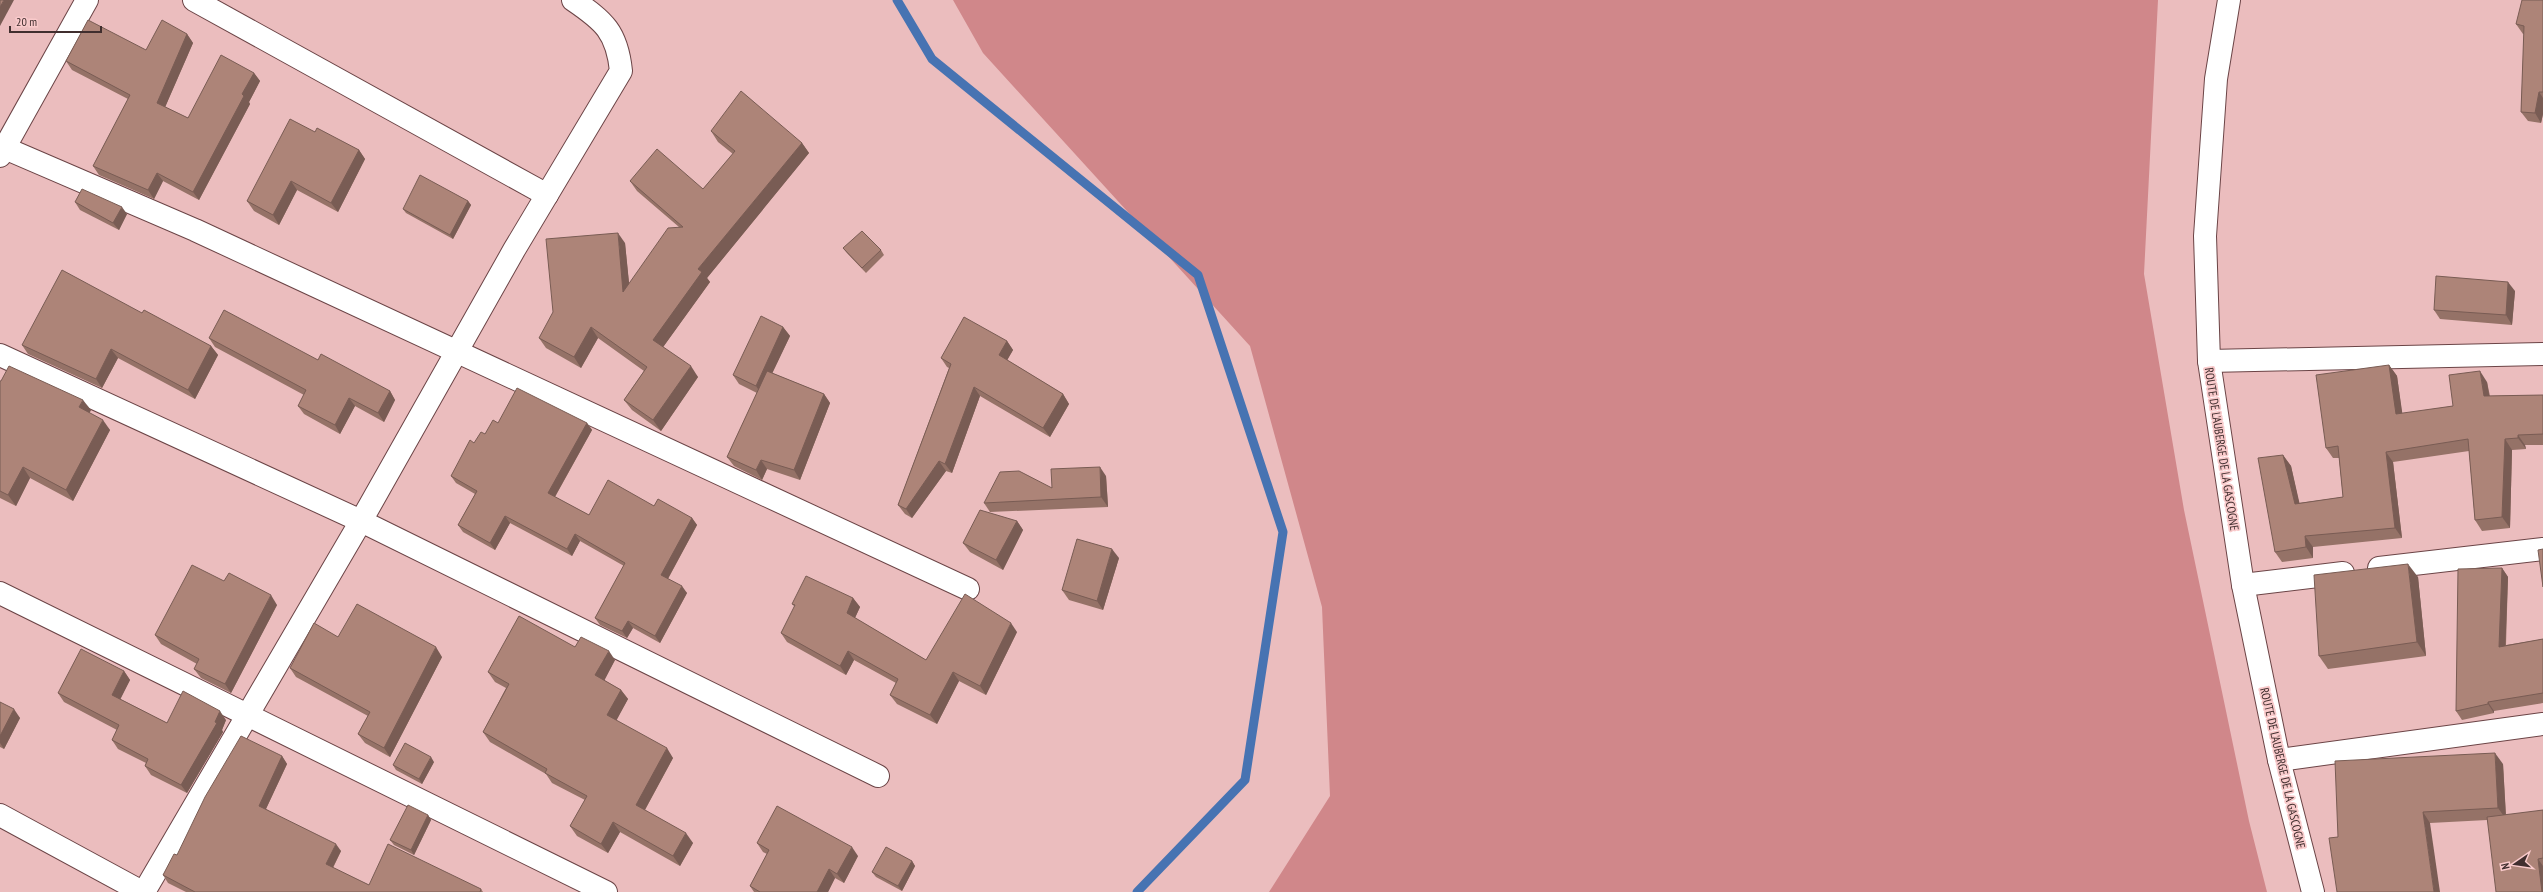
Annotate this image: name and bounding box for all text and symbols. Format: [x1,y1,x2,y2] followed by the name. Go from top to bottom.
[10,8,101,34] scale bar
[16,14,37,29] text: 20 m
[2202,366,2242,532] street label: ROUTE DE L'AUBERGE DE LA GASCOGNE
[2257,686,2309,850] street label: ROUTE DE L'AUBERGE DE LA GASCOGNE
[2495,844,2535,884] north arrow
[2498,862,2513,871] text: N

